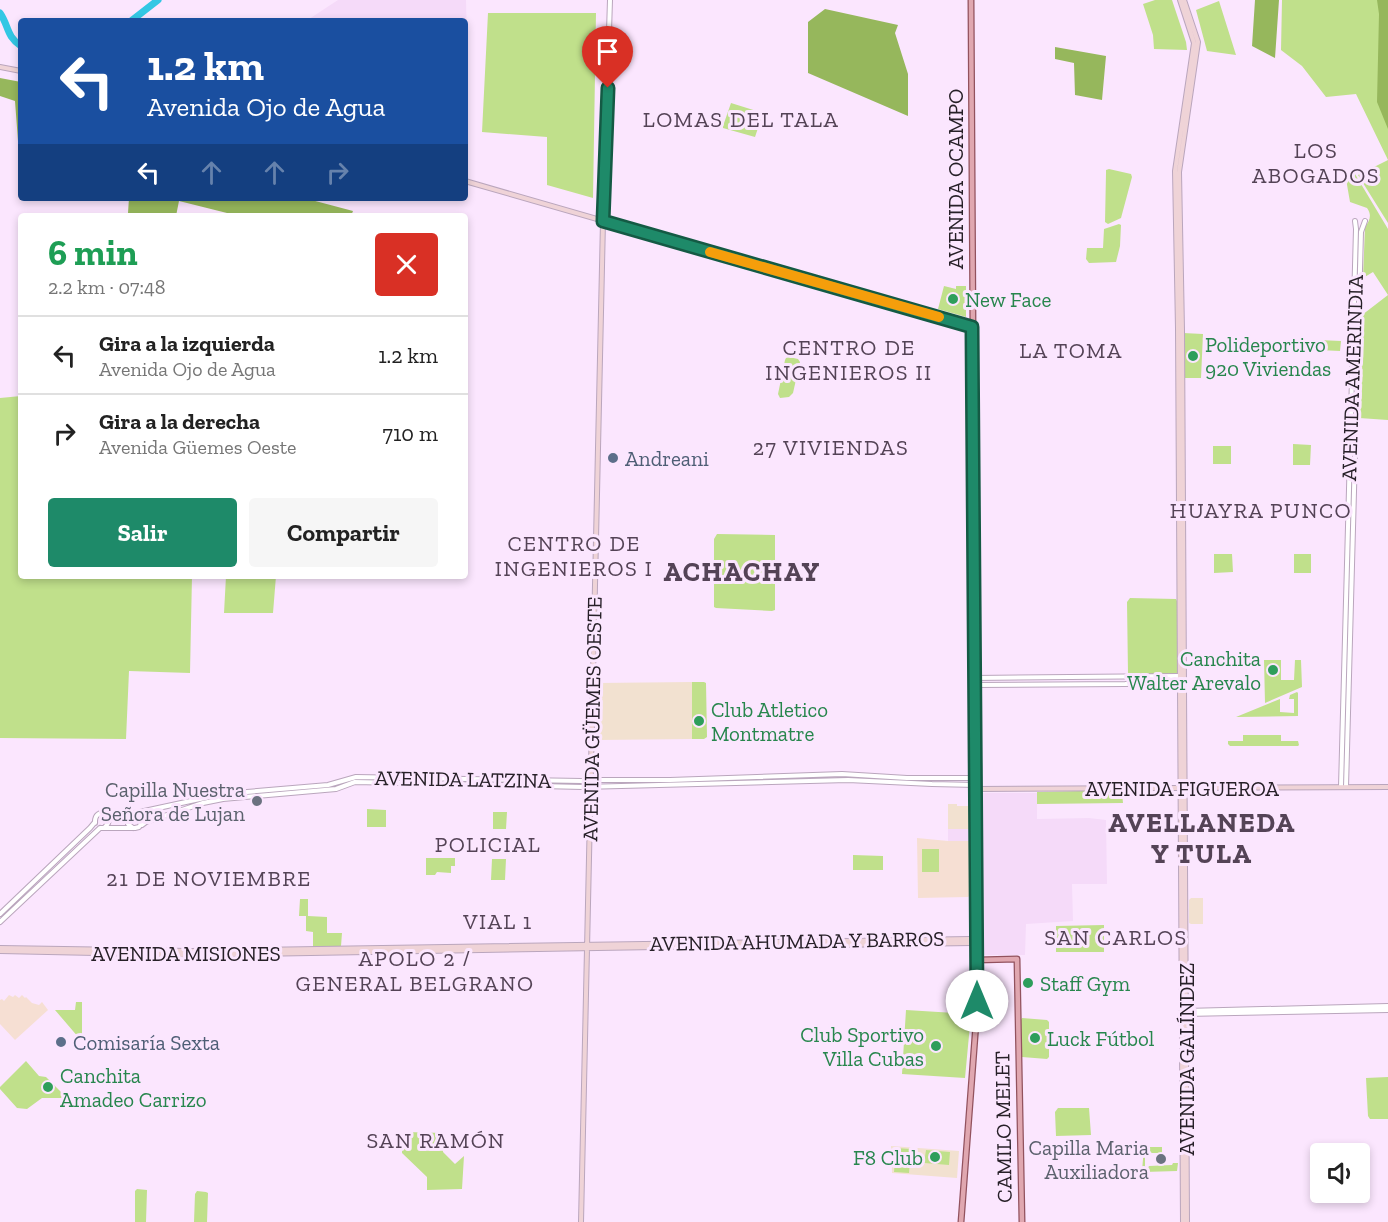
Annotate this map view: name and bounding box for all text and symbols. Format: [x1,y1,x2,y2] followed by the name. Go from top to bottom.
[582,26,633,88] pin
[591,35,624,68] icon: arrive
[147,40,264,91] text: 1.2 km
[48,42,126,120] icon: left
[943,89,968,269] street label: AVENIDA OCAMPO
[147,91,386,123] text: Avenida Ojo de Agua
[643,106,839,133] district label: LOMAS DEL TALA
[1252,137,1380,189] district label: LOS ABOGADOS
[132,156,165,189] icon: left
[195,156,228,189] icon: ahead
[258,156,291,189] icon: ahead
[321,156,354,189] icon: right
[48,231,138,274] text: 6 min
[375,233,438,296] button: close
[1336,274,1368,481] street label: AVENIDA AMERINDIA
[48,275,165,299] text: 2.2 km · 07:48
[965,287,1051,312] place label: New Face
[946,292,960,306] marker: New Face
[99,330,275,357] text: Gira a la izquierda
[1205,332,1331,381] place label: Polideportivo 920 Viviendas
[765,334,933,386] district label: CENTRO DE INGENIEROS II
[1019,337,1123,364] district label: LA TOMA
[48,339,81,372] icon: left
[378,342,438,369] text: 1.2 km
[1186,349,1200,363] marker: Polideportivo 920 Viviendas
[99,357,276,381] text: Avenida Ojo de Agua
[99,408,260,435] text: Gira a la derecha
[48,417,81,450] icon: right
[383,420,438,447] text: 710 m
[753,434,909,461] district label: 27 VIVIENDAS
[99,435,297,459] text: Avenida Güemes Oeste
[625,446,709,471] place label: Andreani
[606,451,620,465] marker: Andreani
[1170,497,1352,524] district label: HUAYRA PUNCO
[48,498,237,567] button: Salir
[249,498,438,567] button: Compartir
[495,530,653,582] district label: CENTRO DE INGENIEROS I
[663,556,821,588] district label: ACHACHAY
[577,596,607,842] street label: AVENIDA GÜEMES OESTE
[1127,646,1261,695] place label: Canchita Walter Arevalo
[1266,663,1280,677] marker: Canchita Walter Arevalo
[711,697,828,746] place label: Club Atletico Montmatre
[692,714,706,728] marker: Club Atletico Montmatre
[374,765,552,793] street label: AVENIDA LATZINA
[1085,776,1279,801] street label: AVENIDA FIGUEROA
[101,777,245,827] place label: Capilla Nuestra Señora de Lujan
[250,794,264,808] marker: Capilla Nuestra Señora de Lujan
[1108,807,1296,870] district label: AVELLANEDA Y TULA
[435,831,541,858] district label: POLICIAL
[106,865,312,892] district label: 21 DE NOVIEMBRE
[462,908,533,935] district label: VIAL 1
[1044,924,1188,951] district label: SAN CARLOS
[650,926,944,956] street label: AVENIDA AHUMADA Y BARROS
[91,941,281,966] street label: AVENIDA MISIONES
[296,945,534,997] district label: APOLO 2 / GENERAL BELGRANO
[1174,963,1199,1155] street label: AVENIDA GALÍNDEZ
[945,969,1009,1033] position arrow
[1040,971,1130,996] place label: Staff Gym
[1021,976,1035,990] marker: Staff Gym
[800,1022,924,1071] place label: Club Sportivo Villa Cubas
[1047,1026,1155,1051] place label: Luck Fútbol
[73,1030,220,1055] place label: Comisaría Sexta
[1028,1031,1042,1045] marker: Luck Fútbol
[54,1035,68,1049] marker: Comisaría Sexta
[929,1039,943,1053] marker: Club Sportivo Villa Cubas
[989,1051,1017,1203] street label: CAMILO MELET
[60,1063,207,1112] place label: Canchita Amadeo Carrizo
[41,1080,55,1094] marker: Canchita Amadeo Carrizo
[366,1127,506,1154] district label: SAN RAMÓN
[1028,1135,1149,1184] place label: Capilla Maria Auxiliadora
[1310,1143,1370,1203] map controls
[1310,1143,1370,1203] button: sound
[853,1145,923,1170] place label: F8 Club
[928,1150,942,1164] marker: F8 Club
[1154,1152,1168,1166] marker: Capilla Maria Auxiliadora

